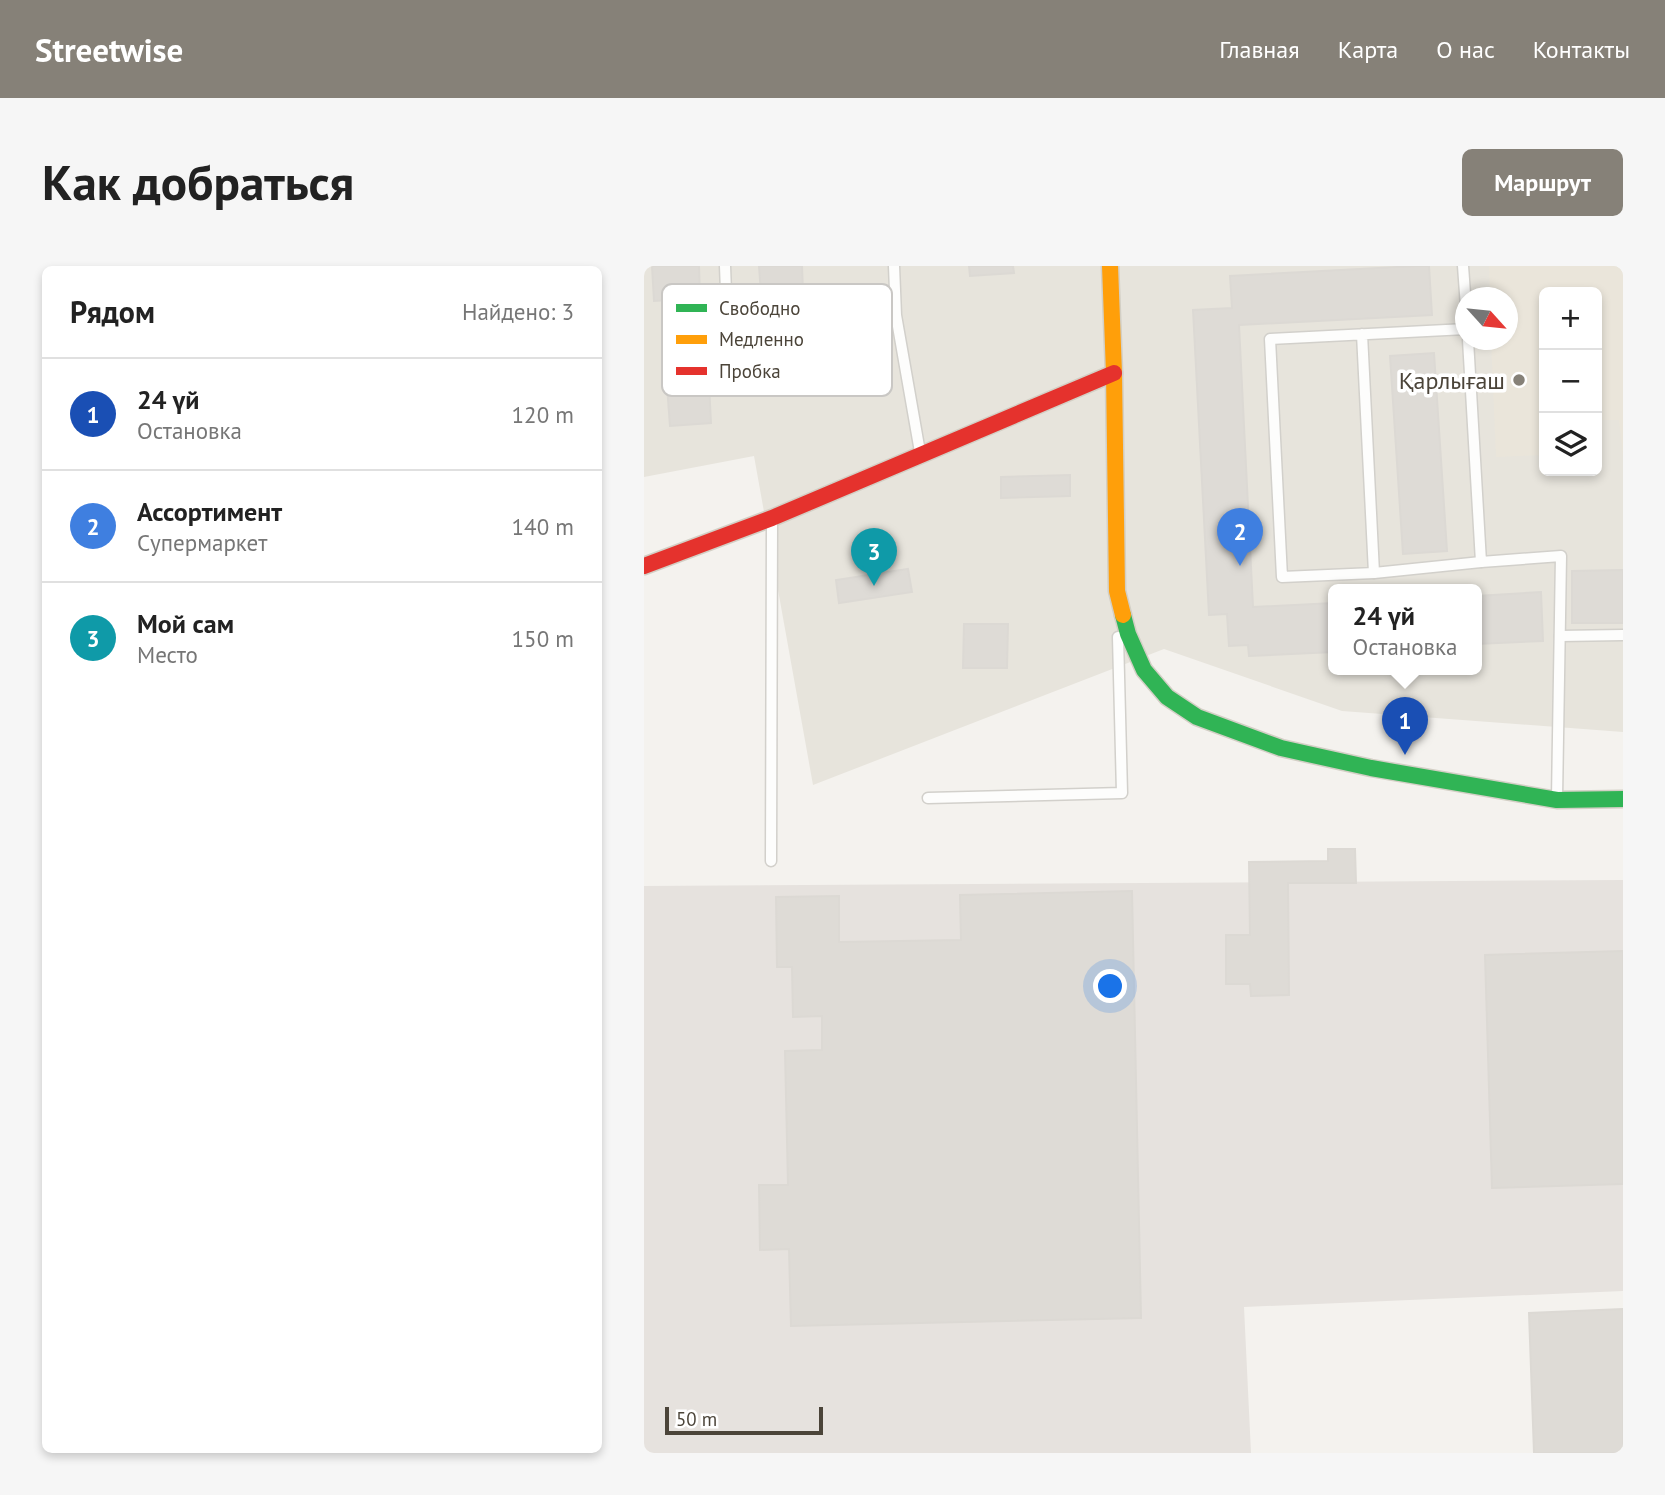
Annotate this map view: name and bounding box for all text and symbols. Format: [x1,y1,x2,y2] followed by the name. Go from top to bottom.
[35,28,183,71] text: Streetwise
[1219,34,1300,65] text: Главная
[1338,34,1398,65] text: Карта
[1436,34,1495,65] text: О нас
[1533,34,1630,65] text: Контакты
[1462,149,1623,216] button: Маршрут
[42,150,354,214] text: Как добраться
[662,284,892,396] legend
[1455,287,1518,350] north arrow
[1539,287,1602,476] map controls
[1539,287,1602,350] button: +
[70,292,155,331] text: Рядом
[719,296,801,320] text: Свободно
[462,297,574,326] text: Найдено: 3
[719,327,804,351] text: Медленно
[1539,350,1602,413] button: −
[719,359,781,383] text: Пробка
[1399,365,1505,396] place label: Қарлығаш
[1511,372,1527,388] marker: Қарлығаш
[137,383,199,416] text: 24 үй
[86,400,100,429] text: 1
[512,400,574,429] text: 120 m
[1539,413,1602,476] button: layers
[137,416,242,445] text: Остановка
[137,495,282,528] text: Ассортимент
[1217,508,1263,566] pin: 2
[86,512,100,541] text: 2
[512,512,574,541] text: 140 m
[137,528,267,557] text: Супермаркет
[851,528,897,586] pin: 3
[1328,584,1482,675] popup
[1353,599,1415,632] text: 24 үй
[137,607,234,640] text: Мой сам
[86,624,100,653] text: 3
[512,624,574,653] text: 150 m
[1353,632,1457,661] text: Остановка
[137,640,198,669] text: Место
[1382,697,1428,755] pin: 1
[1093,969,1127,1003] your location
[665,1404,822,1436] scale bar
[676,1407,717,1431] text: 50 m

